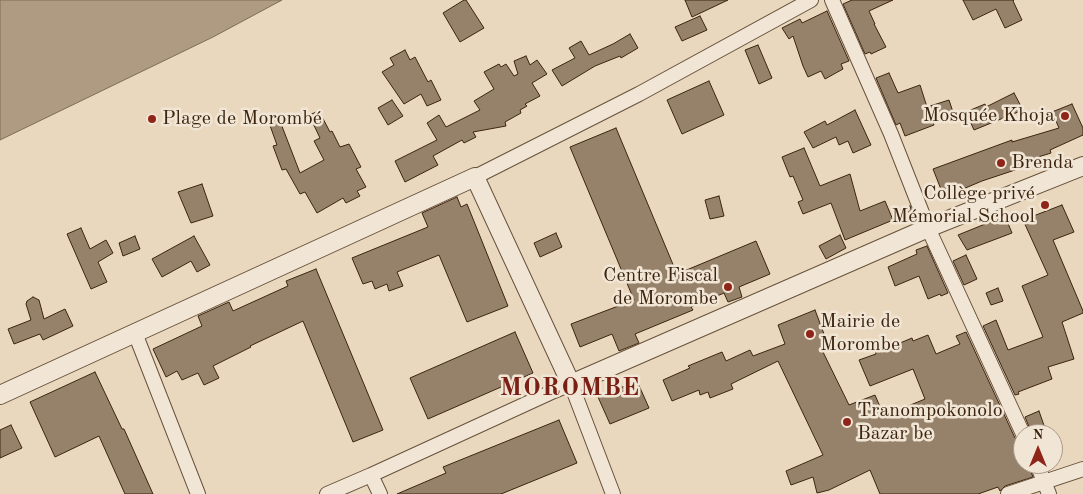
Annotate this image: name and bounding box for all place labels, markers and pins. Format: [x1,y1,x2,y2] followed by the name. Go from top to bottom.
[923,104,1055,128] place label: Mosquée Khoja
[162,107,322,131] place label: Plage de Morombé
[1059,110,1071,122] marker: Mosquée Khoja
[146,113,158,125] marker: Plage de Morombé
[1011,151,1073,175] place label: Brenda
[995,157,1007,169] marker: Brenda
[892,182,1035,229] place label: Collège privé Mémorial School
[1039,199,1051,211] marker: Collège privé Mémorial School
[603,264,718,311] place label: Centre Fiscal de Morombe
[722,281,734,293] marker: Centre Fiscal de Morombe
[820,310,900,357] place label: Mairie de Morombe
[804,328,816,340] marker: Mairie de Morombe
[857,399,1003,446] place label: Tranompokonolo Bazar be
[841,416,853,428] marker: Tranompokonolo Bazar be

